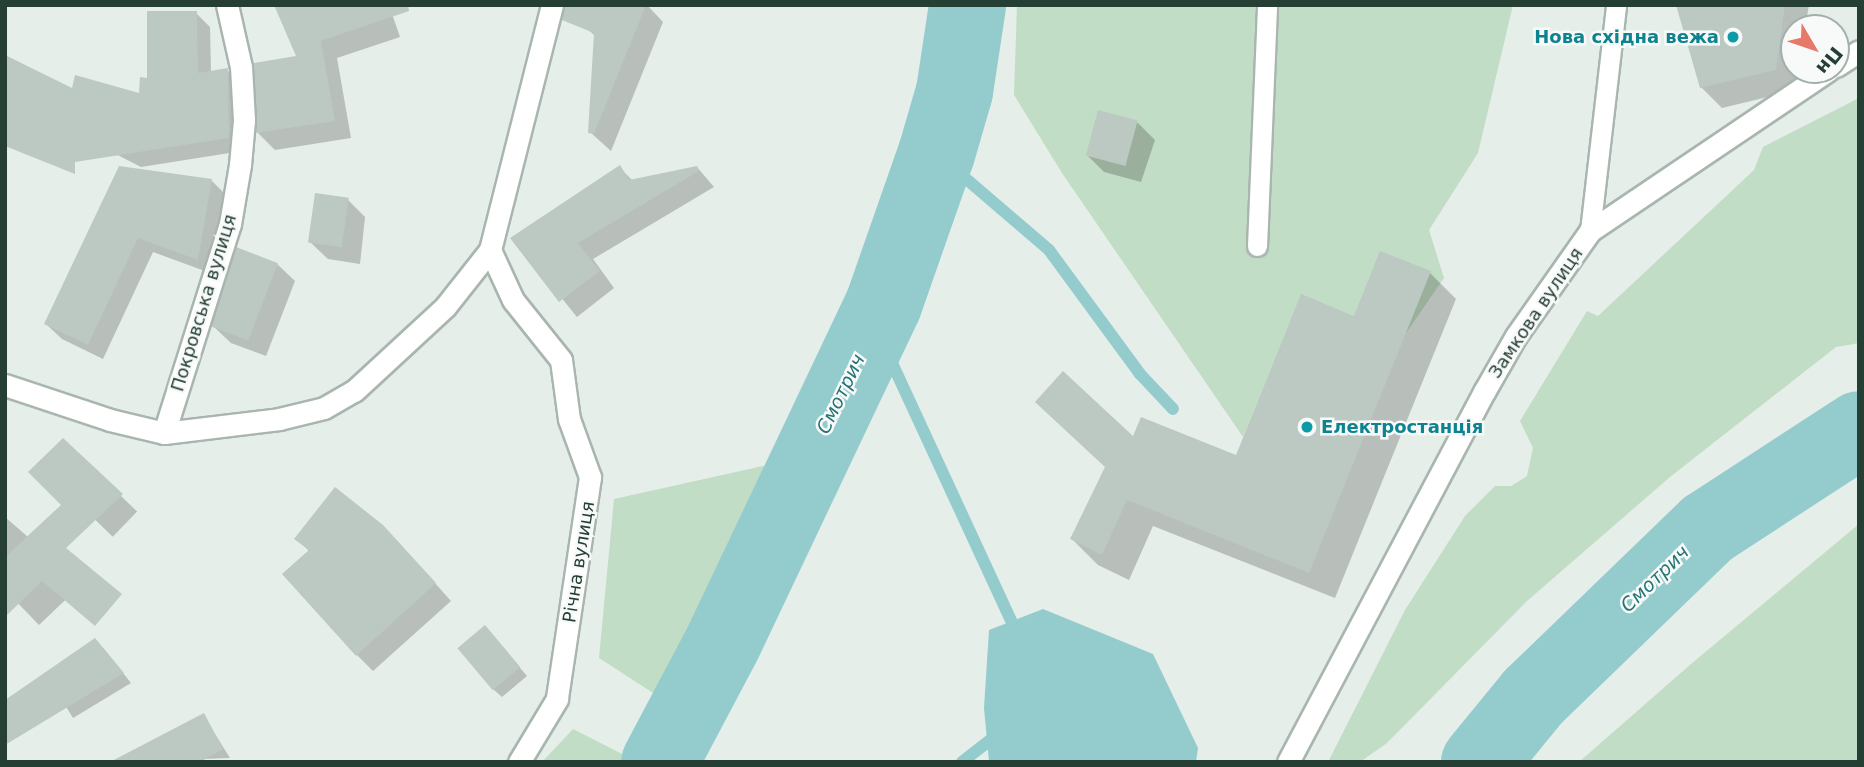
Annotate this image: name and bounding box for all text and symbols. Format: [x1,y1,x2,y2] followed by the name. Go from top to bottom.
[1780,14,1850,84] north arrow
[1534,26,1719,48] place label: Нова східна вежа
[1725,29,1741,45] marker: Нова східна вежа
[1812,43,1847,79] text: Пн
[167,212,241,394] street label: Покровська вулиця
[1484,244,1588,382] street label: Замкова вулиця
[812,350,870,438] water label: Смотрич
[1321,416,1483,438] place label: Електростанція
[1299,419,1315,435] marker: Електростанція
[559,500,599,624] street label: Річна вулиця
[1616,541,1694,617] water label: Смотрич

